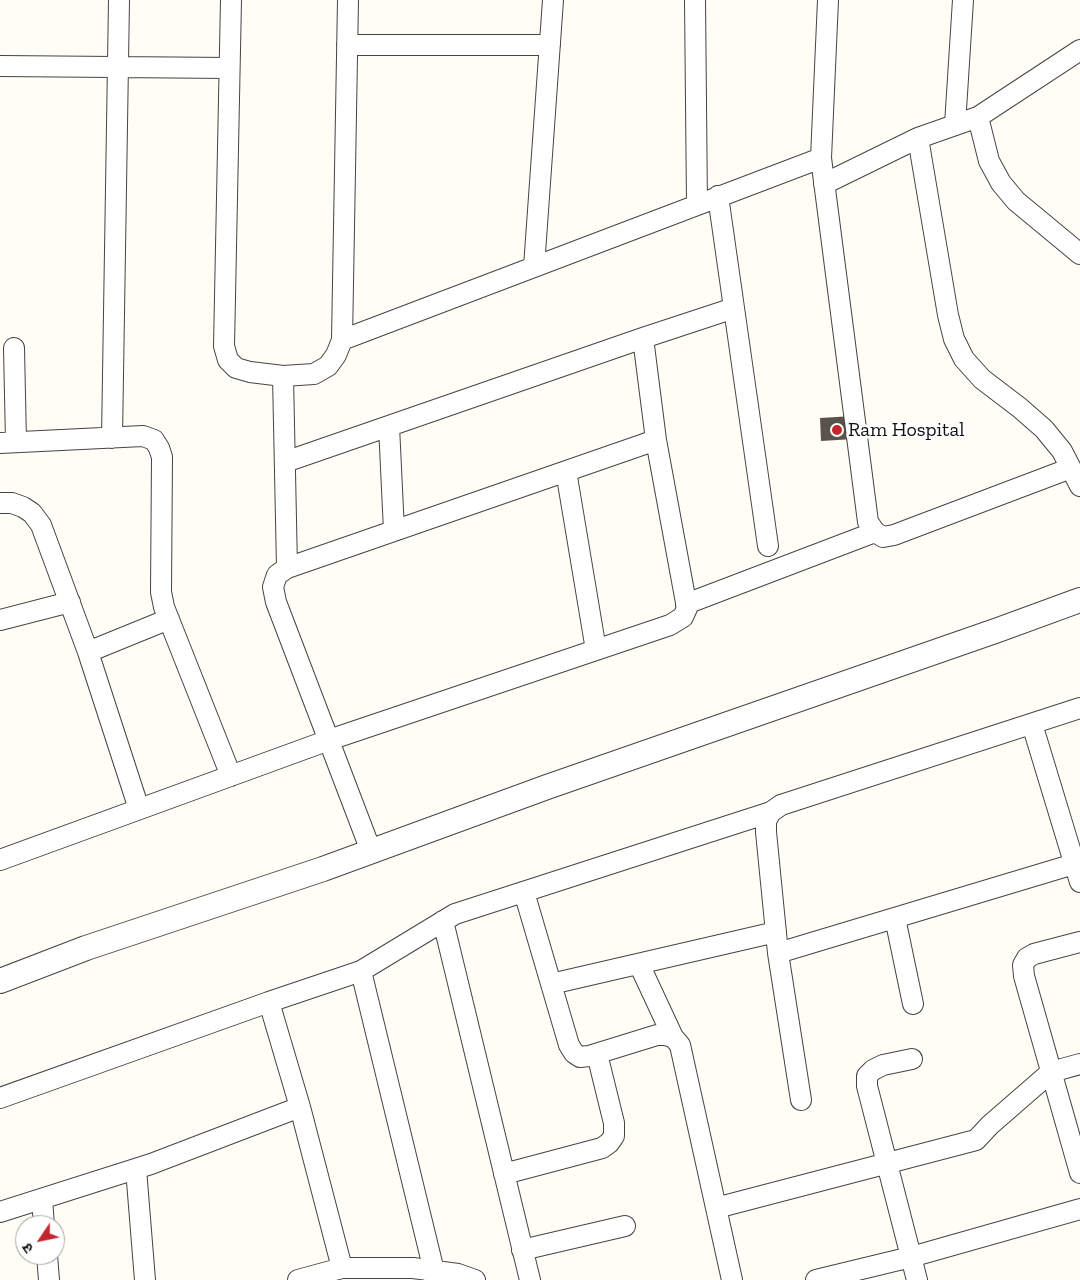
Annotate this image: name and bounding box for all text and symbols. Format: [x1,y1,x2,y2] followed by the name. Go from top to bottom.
[848,418,964,442] place label: Ram Hospital
[830,423,844,437] marker: Ram Hospital
[15,1215,65,1265] north arrow
[19,1240,37,1256] text: उ

